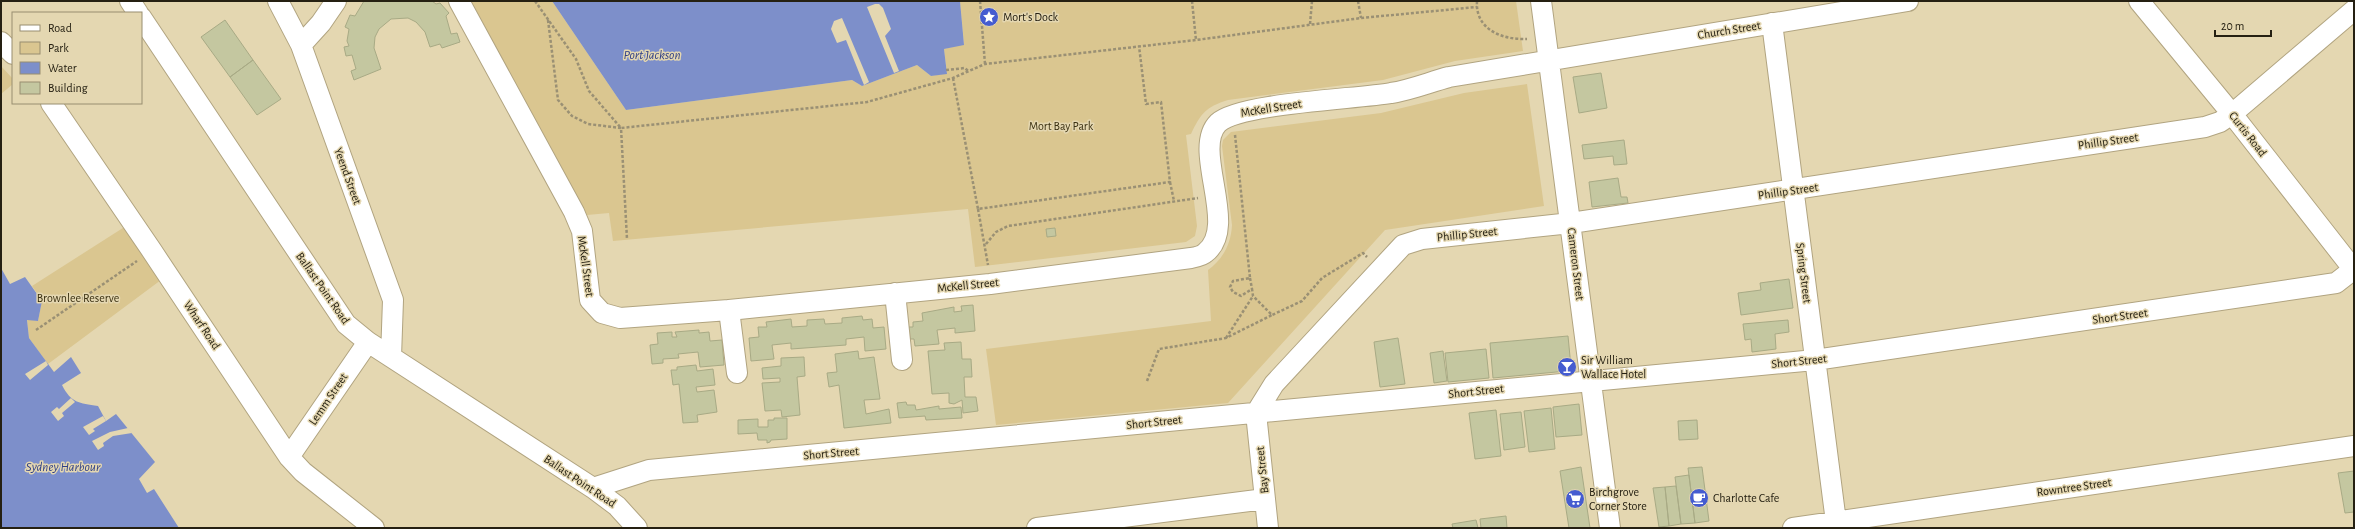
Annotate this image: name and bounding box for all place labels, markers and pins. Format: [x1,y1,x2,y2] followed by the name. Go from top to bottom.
[978,6,1000,28] place icon: Mort's Dock
[1003,11,1059,23] place label: Mort's Dock
[1581,354,1646,380] place label: Sir William Wallace Hotel
[1556,356,1578,378] bar icon: Sir William Wallace Hotel
[1589,486,1647,512] place label: Birchgrove Corner Store
[1688,487,1710,509] cafe icon: Charlotte Cafe
[1564,488,1586,510] supermarket icon: Birchgrove Corner Store
[1713,492,1779,504] place label: Charlotte Cafe

